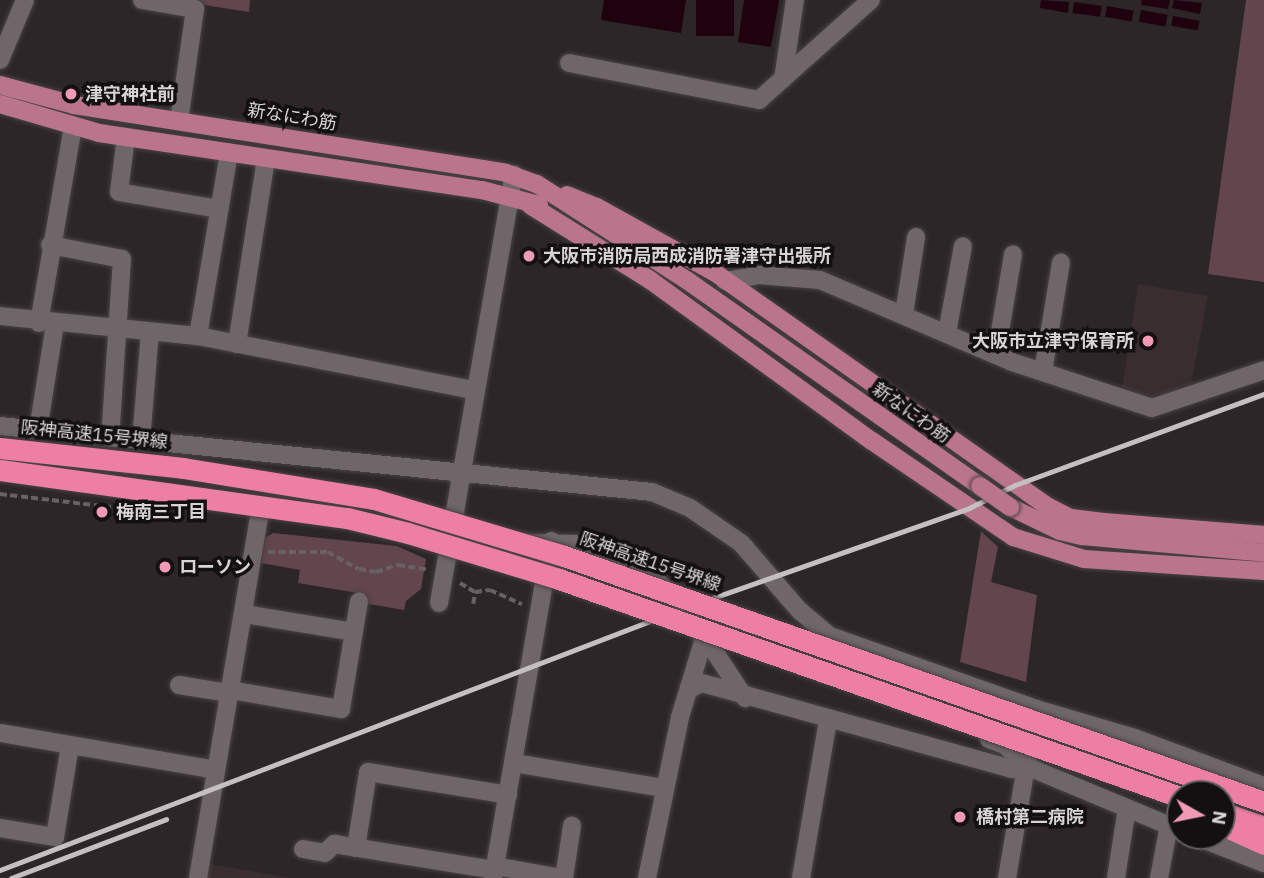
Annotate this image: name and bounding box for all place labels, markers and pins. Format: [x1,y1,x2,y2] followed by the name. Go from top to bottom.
[85,83,175,105] place label: 津守神社前
[63,86,79,102] marker: 津守神社前
[543,245,831,267] place label: 大阪市消防局西成消防署津守出張所
[521,248,537,264] marker: 大阪市消防局西成消防署津守出張所
[972,330,1134,352] place label: 大阪市立津守保育所
[1140,333,1156,349] marker: 大阪市立津守保育所
[116,501,206,523] place label: 梅南三丁目
[94,504,110,520] marker: 梅南三丁目
[179,556,251,578] place label: ローソン
[157,559,173,575] marker: ローソン
[976,806,1084,828] place label: 橋村第二病院
[950,807,970,827] marker: 橋村第二病院

